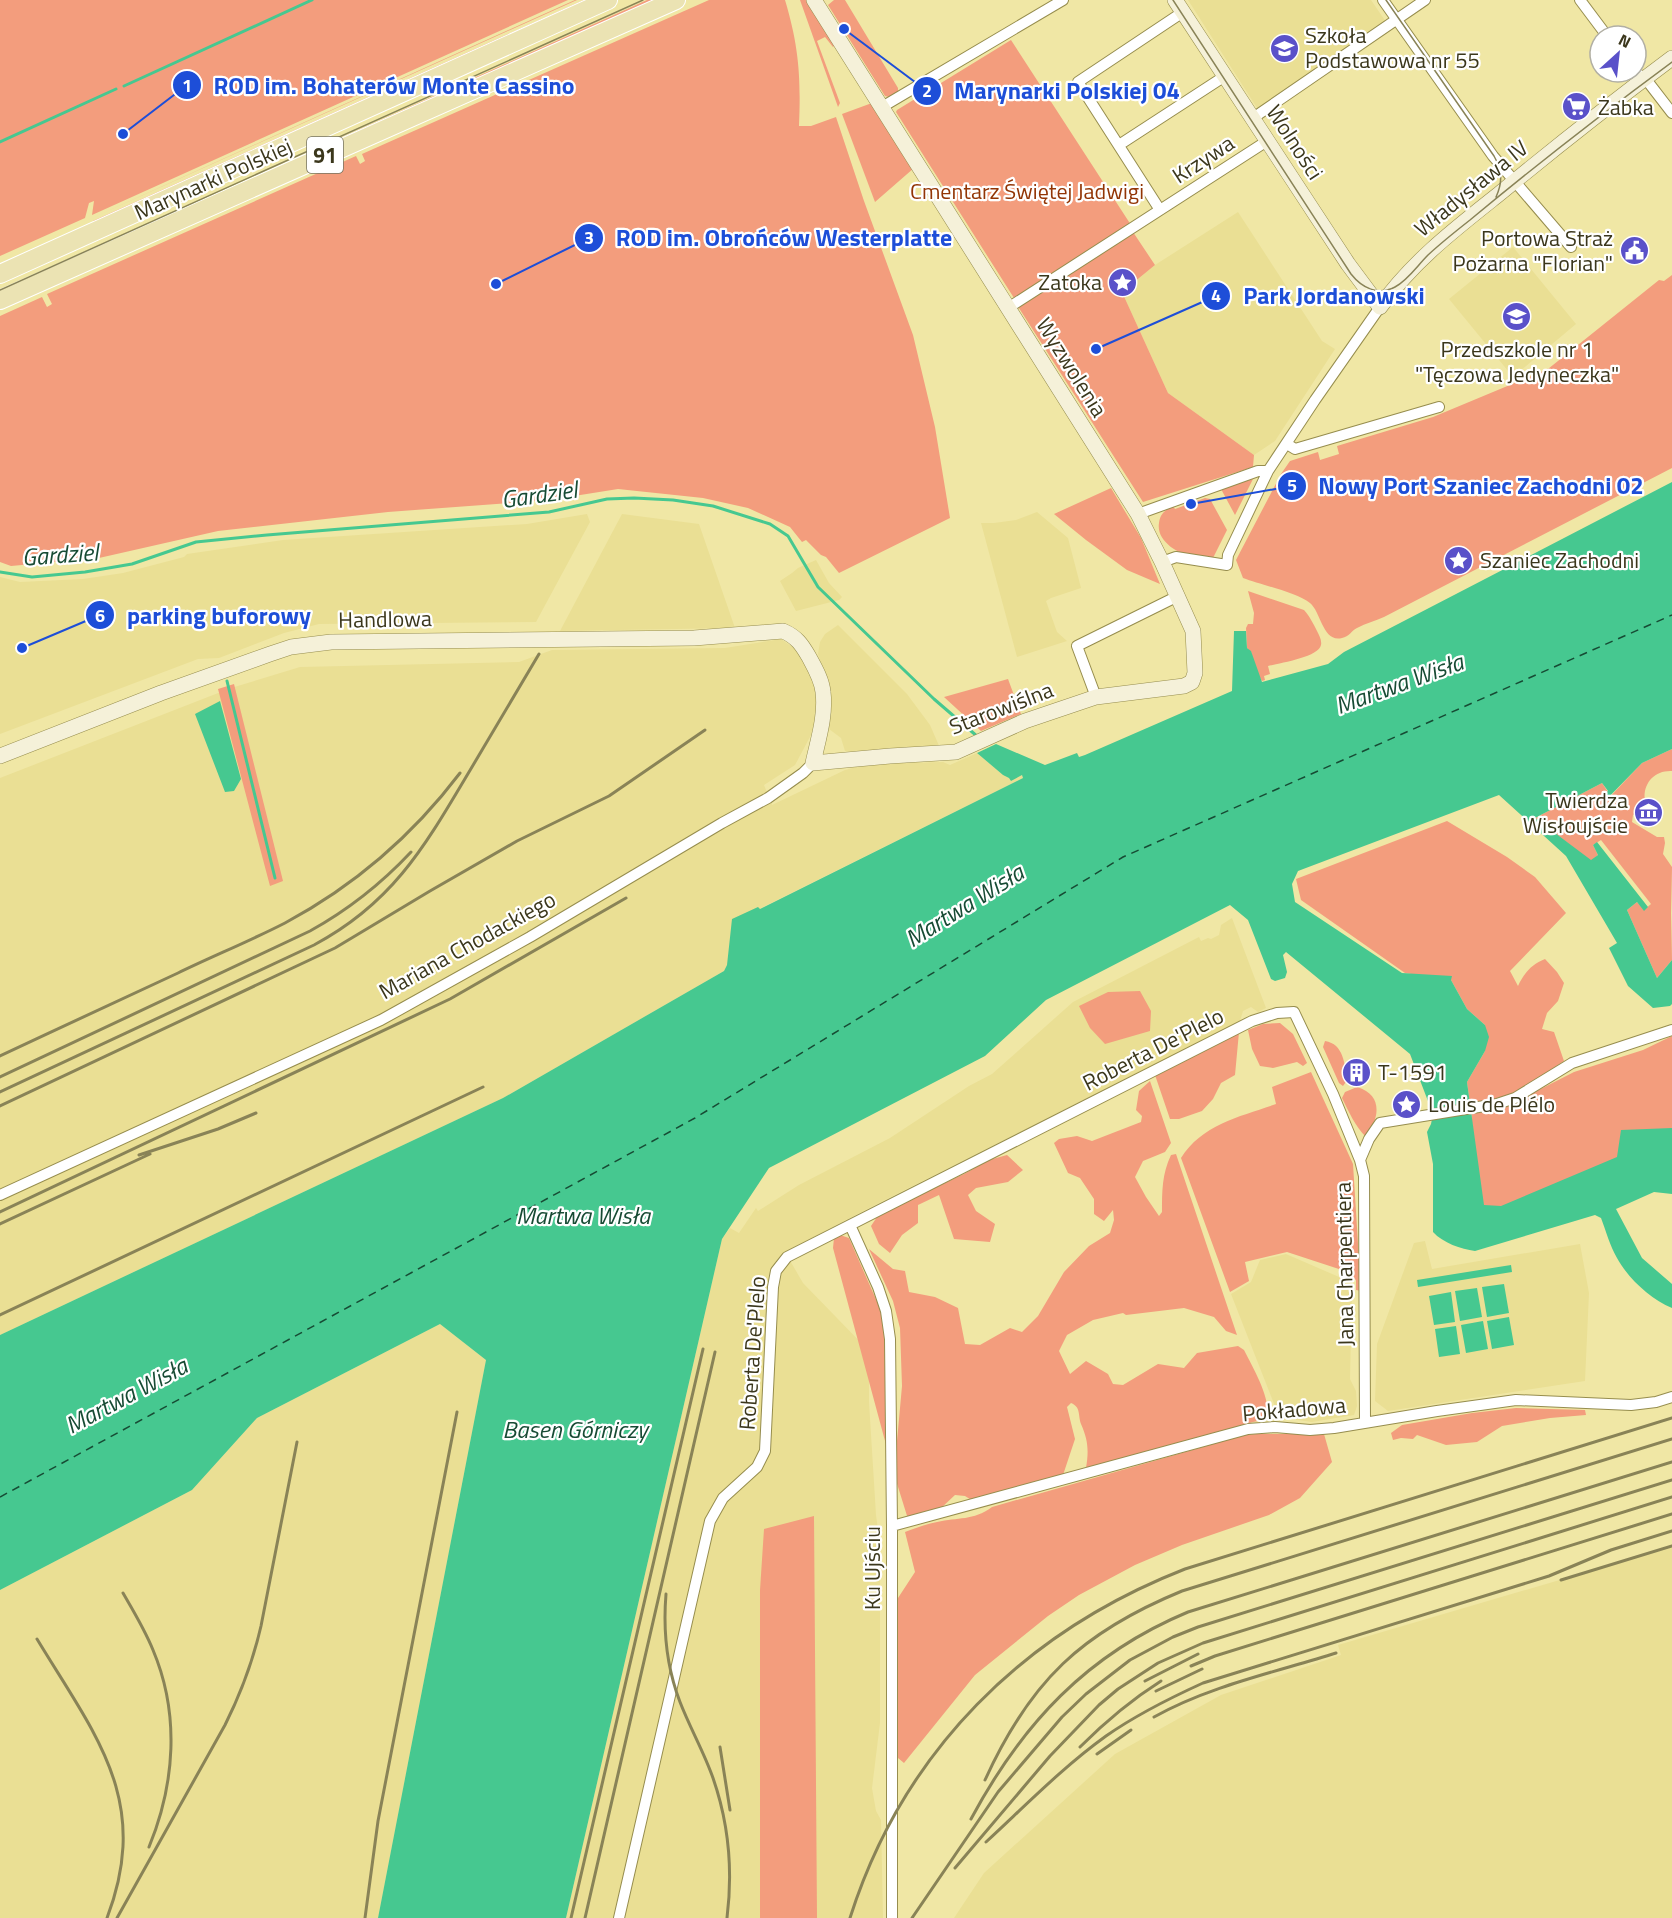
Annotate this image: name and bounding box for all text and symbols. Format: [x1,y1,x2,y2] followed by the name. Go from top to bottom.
[1305,18,1480,77] place label: Szkoła Podstawowa nr 55
[1588,24,1648,84] north arrow
[1614,27,1635,54] text: N
[1268,32,1300,64] school or university icon: Szkoła Podstawowa nr 55
[172,64,587,106] callout: ROD im. Bohaterów Monte Cassino
[213,67,575,103] text: ROD im. Bohaterów Monte Cassino
[912,70,1192,112] callout: Marynarki Polskiej 04
[182,72,192,99] text: 1
[954,72,1180,108] text: Marynarki Polskiej 04
[922,77,932,104] text: 2
[1598,90,1654,124] place label: Żabka
[1561,91,1593,123] supermarket icon: Żabka
[1258,98,1332,186] street label: Wolności
[1165,126,1241,192] street label: Krzywa
[129,129,297,229] street label: Marynarki Polskiej
[1407,131,1536,245] street label: Władysława IV
[307,137,343,173] road number: 91
[910,174,1144,208] park label: Cmentarz Świętej Jadwigi
[574,217,964,259] callout: ROD im. Obrońców Westerplatte
[616,219,952,255] text: ROD im. Obrońców Westerplatte
[1452,221,1613,280] place label: Portowa Straż Pożarna "Florian"
[584,224,594,251] text: 3
[1618,235,1650,267] public building icon: Portowa Straż Pożarna "Florian"
[1038,265,1102,299] place label: Zatoka
[1107,266,1139,298] place icon: Zatoka
[1201,275,1437,317] callout: Park Jordanowski
[1243,277,1425,313] text: Park Jordanowski
[1211,282,1221,309] text: 4
[1501,301,1533,333] school or university icon: Przedszkole nr 1 "Tęczowa Jedyneczka"
[1028,310,1116,424] street label: Wyzwolenia
[1415,332,1619,391] place label: Przedszkole nr 1 "Tęczowa Jedyneczka"
[1277,465,1656,507] callout: Nowy Port Szaniec Zachodni 02
[1318,467,1644,503] text: Nowy Port Szaniec Zachodni 02
[499,470,582,517] water label: Gardziel
[1287,472,1297,499] text: 5
[21,533,102,575] water label: Gardziel
[1480,543,1639,577] place label: Szaniec Zachodni
[1443,544,1475,576] place icon: Szaniec Zachodni
[85,594,323,636] callout: parking buforowy
[127,597,311,633] text: parking buforowy
[338,601,432,637] street label: Handlowa
[95,602,105,629] text: 6
[1330,642,1470,723] water label: Martwa Wisła
[944,673,1058,743] street label: Starowiślna
[1523,783,1628,842] place label: Twierdza Wisłoujście
[1633,797,1665,829] museum icon: Twierdza Wisłoujście
[898,853,1032,956] water label: Martwa Wisła
[372,882,562,1008] street label: Mariana Chodackiego
[1077,999,1229,1099] street label: Roberta De'Plelo
[1378,1055,1447,1089] place label: T-1591
[1341,1056,1373,1088] building icon: T-1591
[1428,1087,1555,1121] place label: Louis de Plélo
[1391,1088,1423,1120] place icon: Louis de Plélo
[1326,1182,1362,1346] street label: Jana Charpentiera
[516,1197,652,1233] water label: Martwa Wisła
[730,1275,774,1431] street label: Roberta De'Plelo
[58,1347,195,1442] water label: Martwa Wisła
[1241,1388,1347,1430] street label: Pokładowa
[502,1411,651,1447] water label: Basen Górniczy
[855,1526,889,1610] street label: Ku Ujściu

